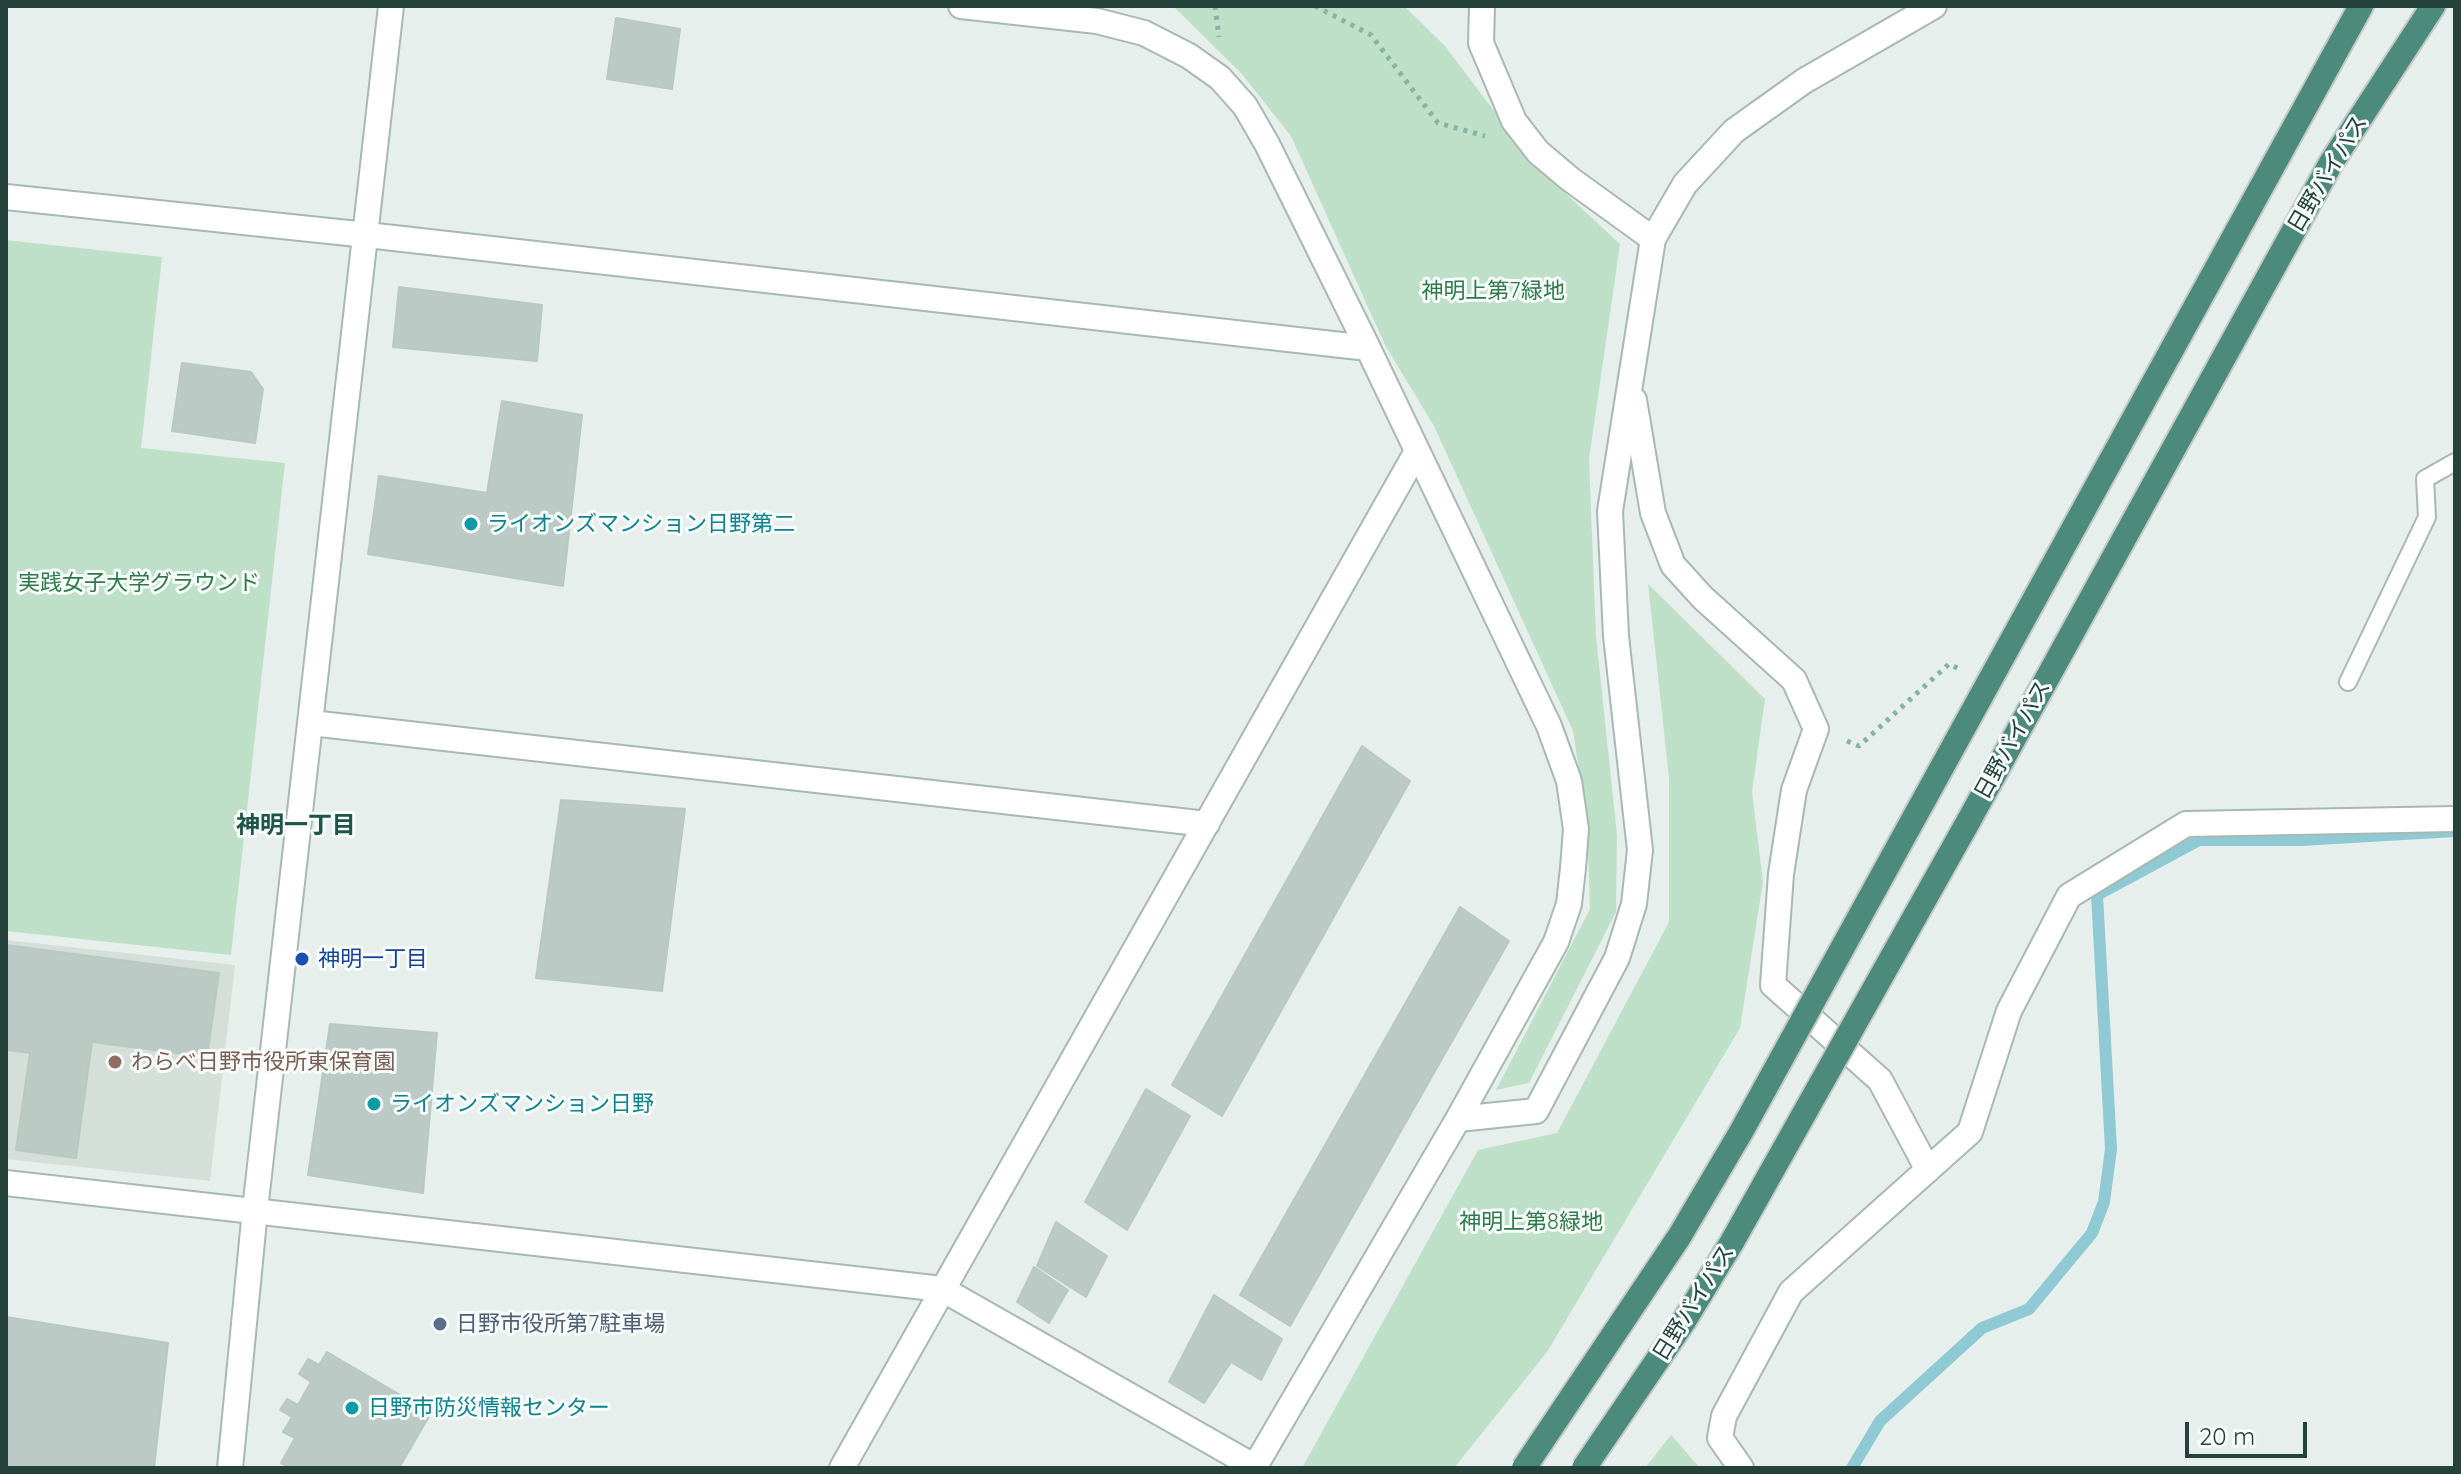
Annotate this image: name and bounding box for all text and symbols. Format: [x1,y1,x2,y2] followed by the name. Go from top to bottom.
[2283,111,2373,237] street label: 日野バイパス
[1421,278,1565,304] park label: 神明上第7緑地
[487,511,795,537] place label: ライオンズマンション日野第二
[462,515,480,533] marker: ライオンズマンション日野第二
[18,570,260,596] park label: 実践女子大学グラウンド
[1969,676,2057,804] street label: 日野バイパス
[236,812,356,840] district label: 神明一丁目
[318,946,428,972] place label: 神明一丁目
[293,950,311,968] marker: 神明一丁目
[131,1049,395,1075] place label: わらべ日野市役所東保育園
[106,1053,124,1071] marker: わらべ日野市役所東保育園
[390,1091,654,1117] place label: ライオンズマンション日野
[365,1095,383,1113] marker: ライオンズマンション日野
[1459,1209,1603,1235] park label: 神明上第8緑地
[1648,1240,1740,1366] street label: 日野バイパス
[456,1311,665,1337] place label: 日野市役所第7駐車場
[431,1315,449,1333] marker: 日野市役所第7駐車場
[368,1395,610,1421] place label: 日野市防災情報センター
[343,1399,361,1417] marker: 日野市防災情報センター
[2189,1406,2311,1456] scale bar
[2199,1421,2255,1451] text: 20 m

